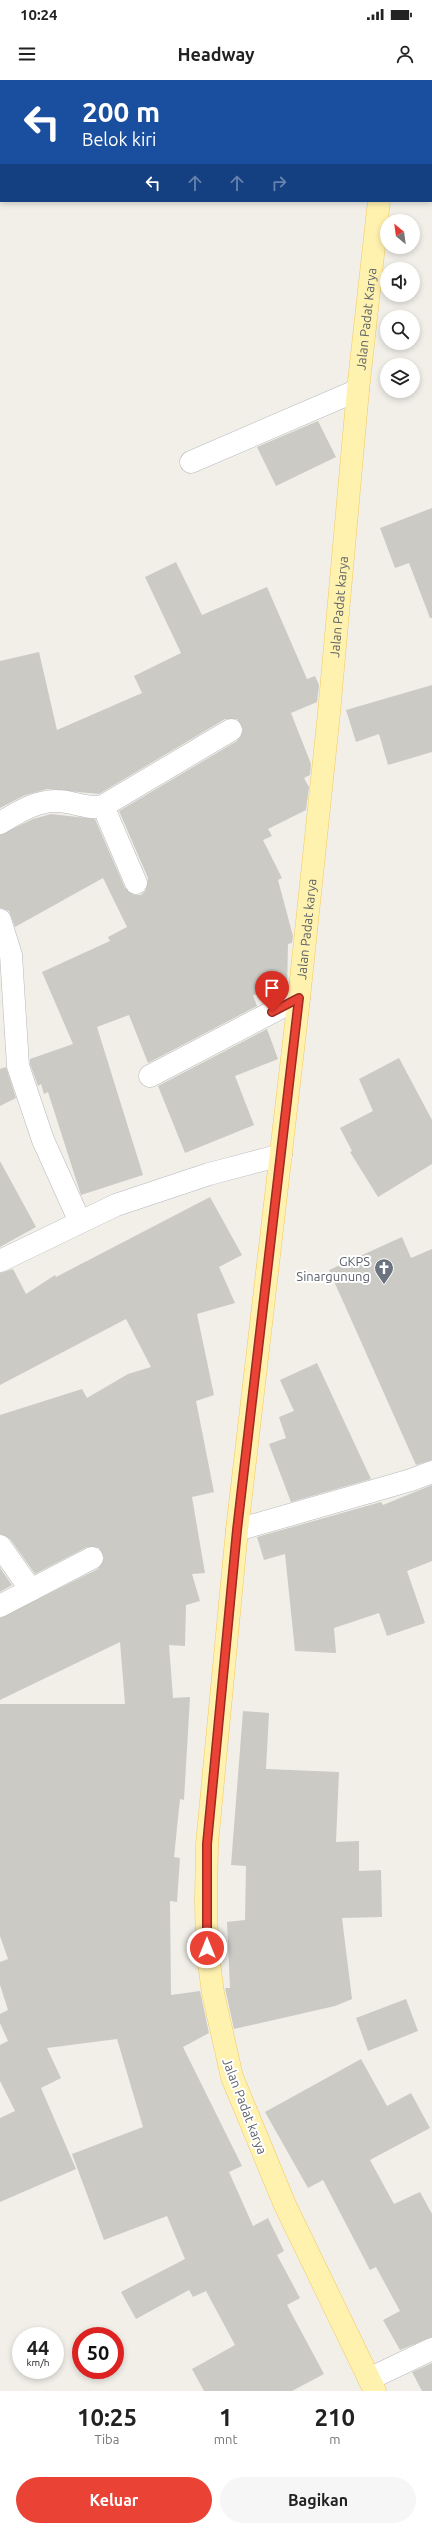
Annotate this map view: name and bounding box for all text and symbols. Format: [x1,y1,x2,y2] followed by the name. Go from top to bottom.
[20,6,58,23] text: 10:24
[16,43,38,65] icon: menu
[394,43,416,65] icon: person
[177,44,255,64] text: Headway
[16,96,68,148] icon: left
[82,96,160,127] text: 200 m
[82,129,156,149] text: Belok kiri
[142,172,164,194] icon: left
[184,172,206,194] icon: ahead
[226,172,248,194] icon: ahead
[268,172,290,194] icon: right
[380,214,420,254] north arrow
[380,214,420,398] map controls
[380,262,420,302] button: sound
[353,267,379,371] street label: Jalan Padat Karya
[380,310,420,350] button: search
[380,358,420,398] button: layers
[327,555,350,658] street label: Jalan Padat karya
[294,878,319,980] street label: Jalan Padat karya
[255,971,289,1012] pin
[261,977,283,999] icon: arrive
[296,1254,370,1283] place label: GKPS Sinargunung
[373,1257,395,1285] church icon: GKPS Sinargunung
[186,1927,228,1969] position arrow
[220,2056,270,2156] street label: Jalan Padat karya
[72,2327,124,2379] speed limit sign: 50
[27,2336,49,2359] text: 44
[26,2357,50,2368] text: km/h
[77,2404,137,2431] text: 10:25
[219,2404,233,2431] text: 1
[315,2404,355,2431] text: 210
[94,2432,119,2446] text: Tiba
[214,2432,238,2446] text: mnt
[329,2432,340,2446] text: m
[16,2477,212,2523] button: Keluar
[220,2477,416,2523] button: Bagikan

